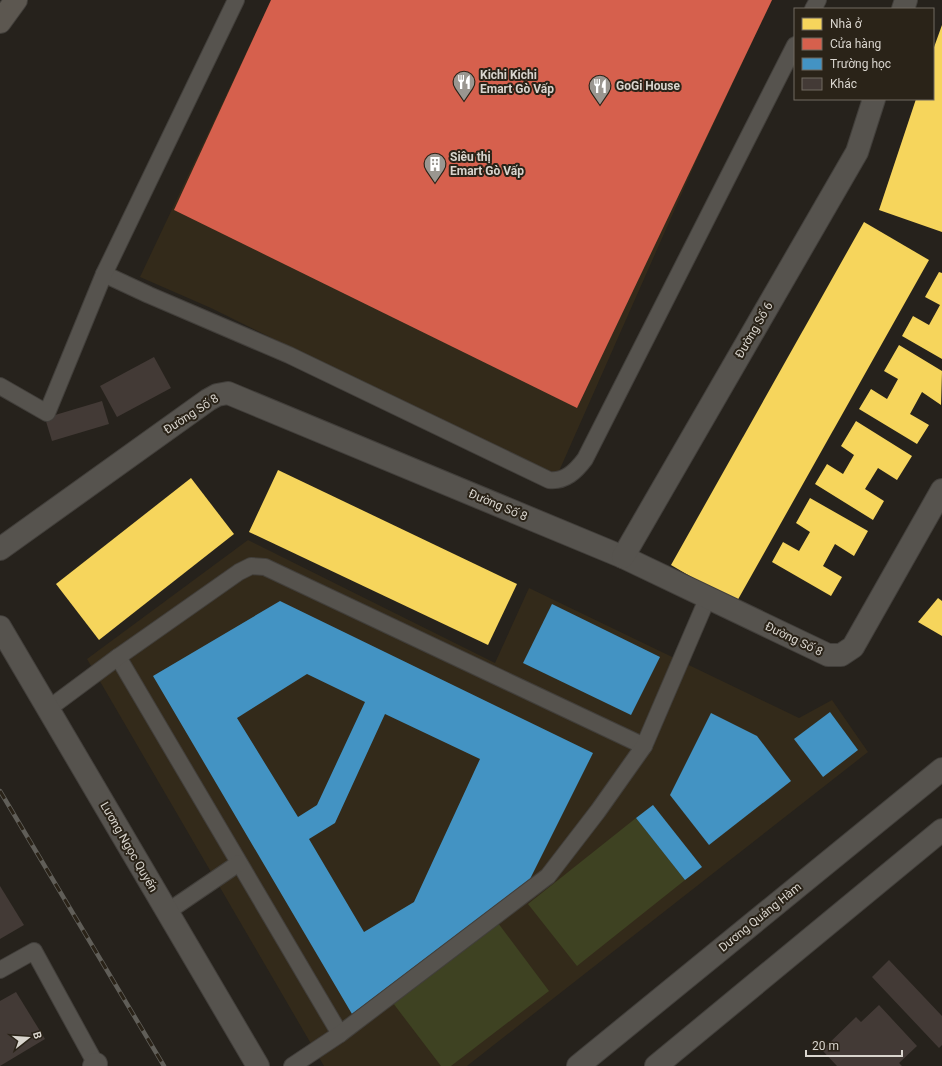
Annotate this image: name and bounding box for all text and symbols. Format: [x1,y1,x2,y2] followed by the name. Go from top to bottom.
[794,8,934,100] legend
[830,17,863,31] text: Nhà ở
[830,37,881,51] text: Cửa hàng
[830,57,891,71] text: Trường học
[480,68,554,96] place label: Kichi Kichi Emart Gò Vấp
[451,69,477,102] restaurant icon: Kichi Kichi Emart Gò Vấp
[587,73,613,106] restaurant icon: GoGi House
[830,77,857,91] text: Khác
[616,79,680,93] place label: GoGi House
[450,150,524,178] place label: Siêu thị Emart Gò Vấp
[422,151,448,184] building icon: Siêu thị Emart Gò Vấp
[732,299,776,361] street label: Đường Số 6
[161,391,221,437] street label: Đường Số 8
[467,486,530,524] street label: Đường Số 8
[763,619,825,659] street label: Đường Số 8
[98,799,160,895] street label: Lương Ngọc Quyến
[716,880,804,954] street label: Dương Quảng Hàm
[8,1018,48,1058] north arrow
[30,1030,44,1040] text: B
[806,1032,902,1058] scale bar
[812,1039,839,1053] text: 20 m

